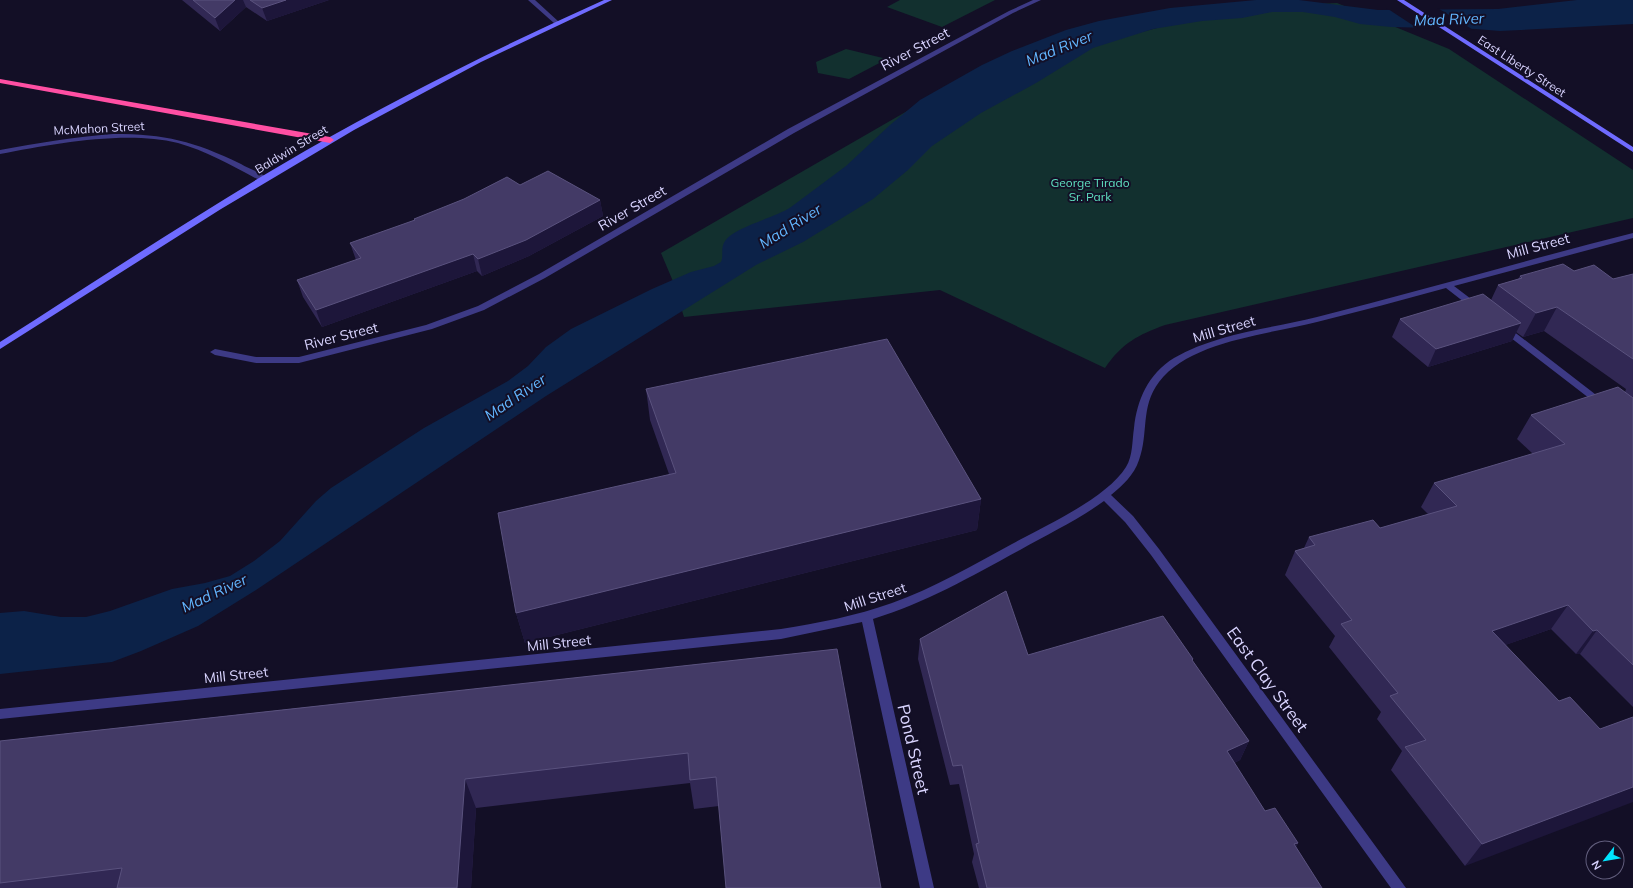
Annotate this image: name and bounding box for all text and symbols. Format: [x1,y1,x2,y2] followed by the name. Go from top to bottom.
[1414,8,1485,30] water label: Mad River
[877,23,953,75] street label: River Street
[1023,26,1096,70] water label: Mad River
[1475,32,1569,100] street label: East Liberty Street
[53,118,145,138] street label: McMahon Street
[252,121,330,177] street label: Baldwin Street
[1051,175,1130,204] park label: George Tirado Sr. Park
[595,181,669,235] street label: River Street
[755,199,825,253] water label: Mad River
[1505,229,1572,263] street label: Mill Street
[1191,311,1258,347] street label: Mill Street
[302,318,380,354] street label: River Street
[481,369,550,425] water label: Mad River
[178,569,250,616] water label: Mad River
[842,578,908,616] street label: Mill Street
[1222,622,1313,736] street label: East Clay Street
[526,631,592,655] street label: Mill Street
[203,663,269,687] street label: Mill Street
[893,702,935,796] street label: Pond Street
[1585,840,1625,880] north arrow
[1588,858,1605,872] text: N

